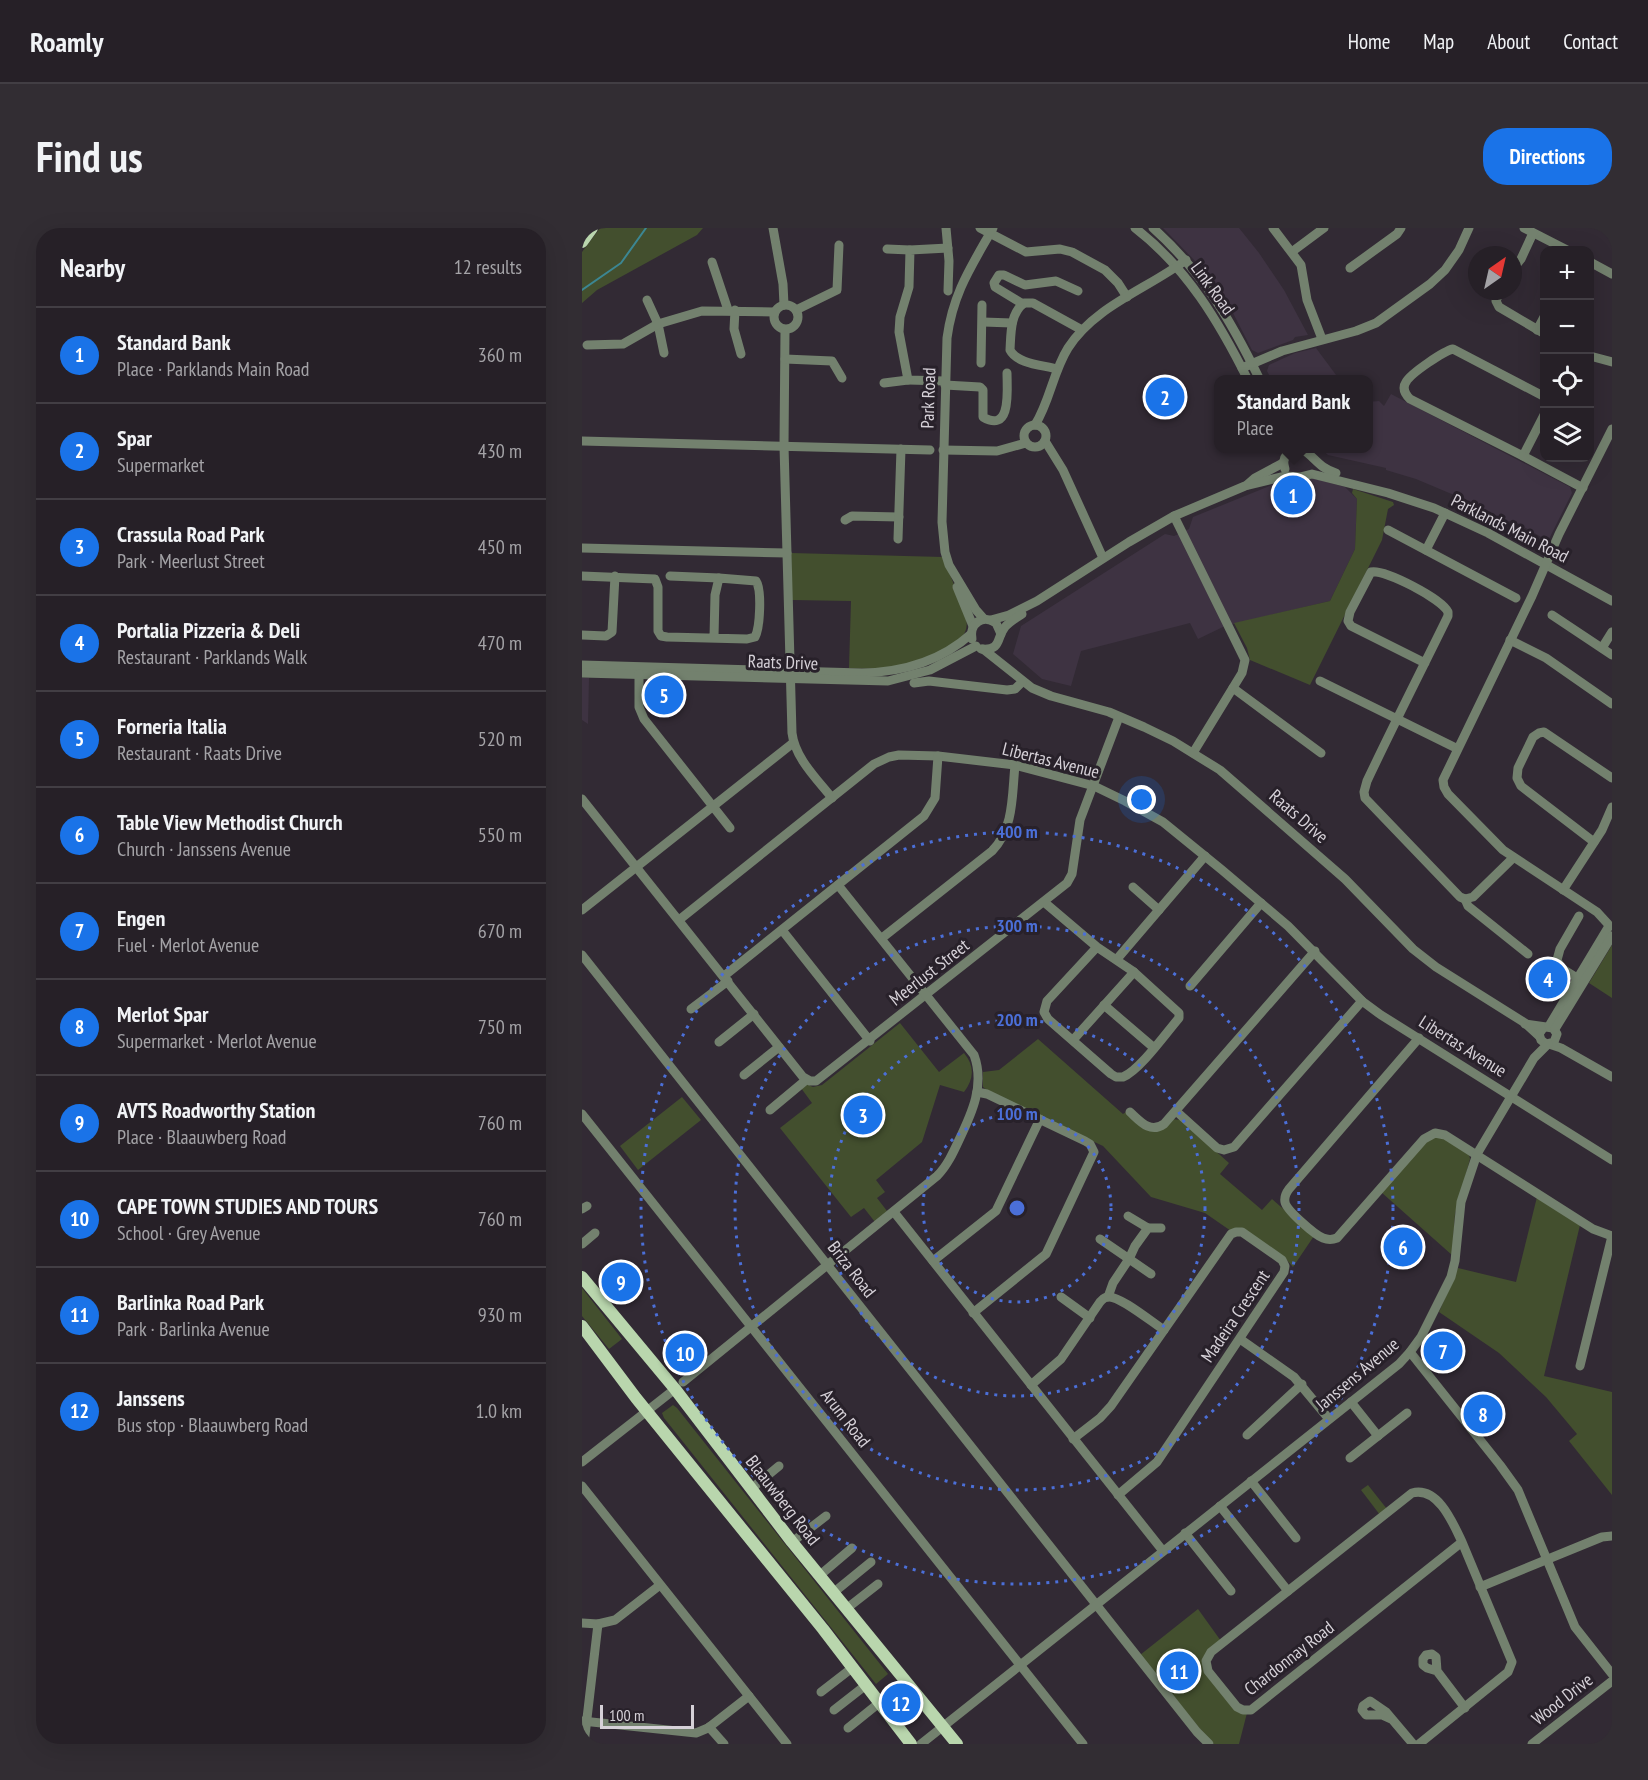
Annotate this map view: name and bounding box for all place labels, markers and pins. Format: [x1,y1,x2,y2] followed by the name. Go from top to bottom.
[1146,374,1184,420] pin: 2
[1274,472,1312,518] pin: 1
[644,672,683,718] pin: 5
[1528,956,1568,1002] pin: 4
[844,1092,882,1138] pin: 3
[1007,1198,1027,1218] centre of rings
[1384,1224,1422,1270] pin: 6
[602,1260,640,1304] pin: 9
[1424,1328,1462,1374] pin: 7
[666,1330,704,1376] pin: 10
[1464,1392,1502,1436] pin: 8
[1160,1648,1198,1694] pin: 11
[882,1680,920,1726] pin: 12

